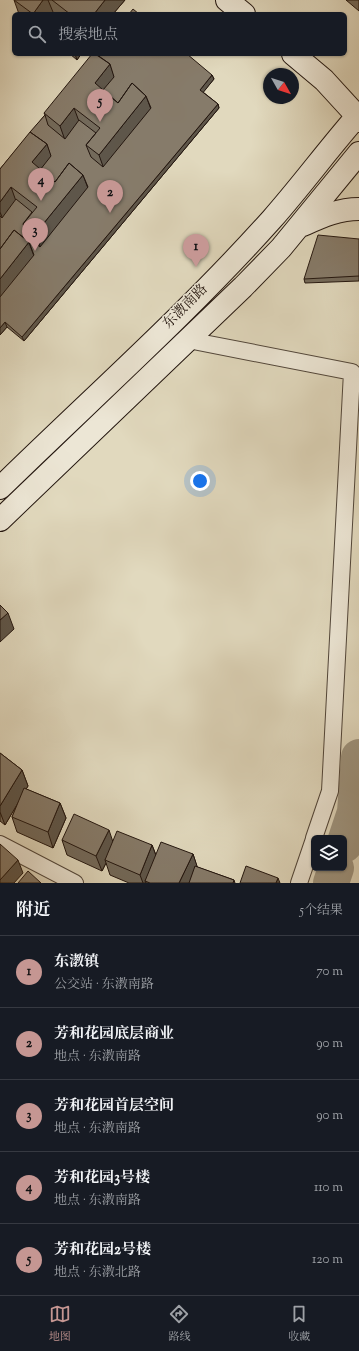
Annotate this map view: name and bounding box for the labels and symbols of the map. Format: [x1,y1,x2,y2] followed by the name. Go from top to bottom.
[263,68,299,104] north arrow
[87,89,113,122] pin: 5
[28,168,54,201] pin: 4
[97,180,123,213] pin: 2
[22,218,48,251] pin: 3
[183,234,209,267] pin: 1
[159,280,213,334] street label: 东漖南路
[190,471,210,491] your location

